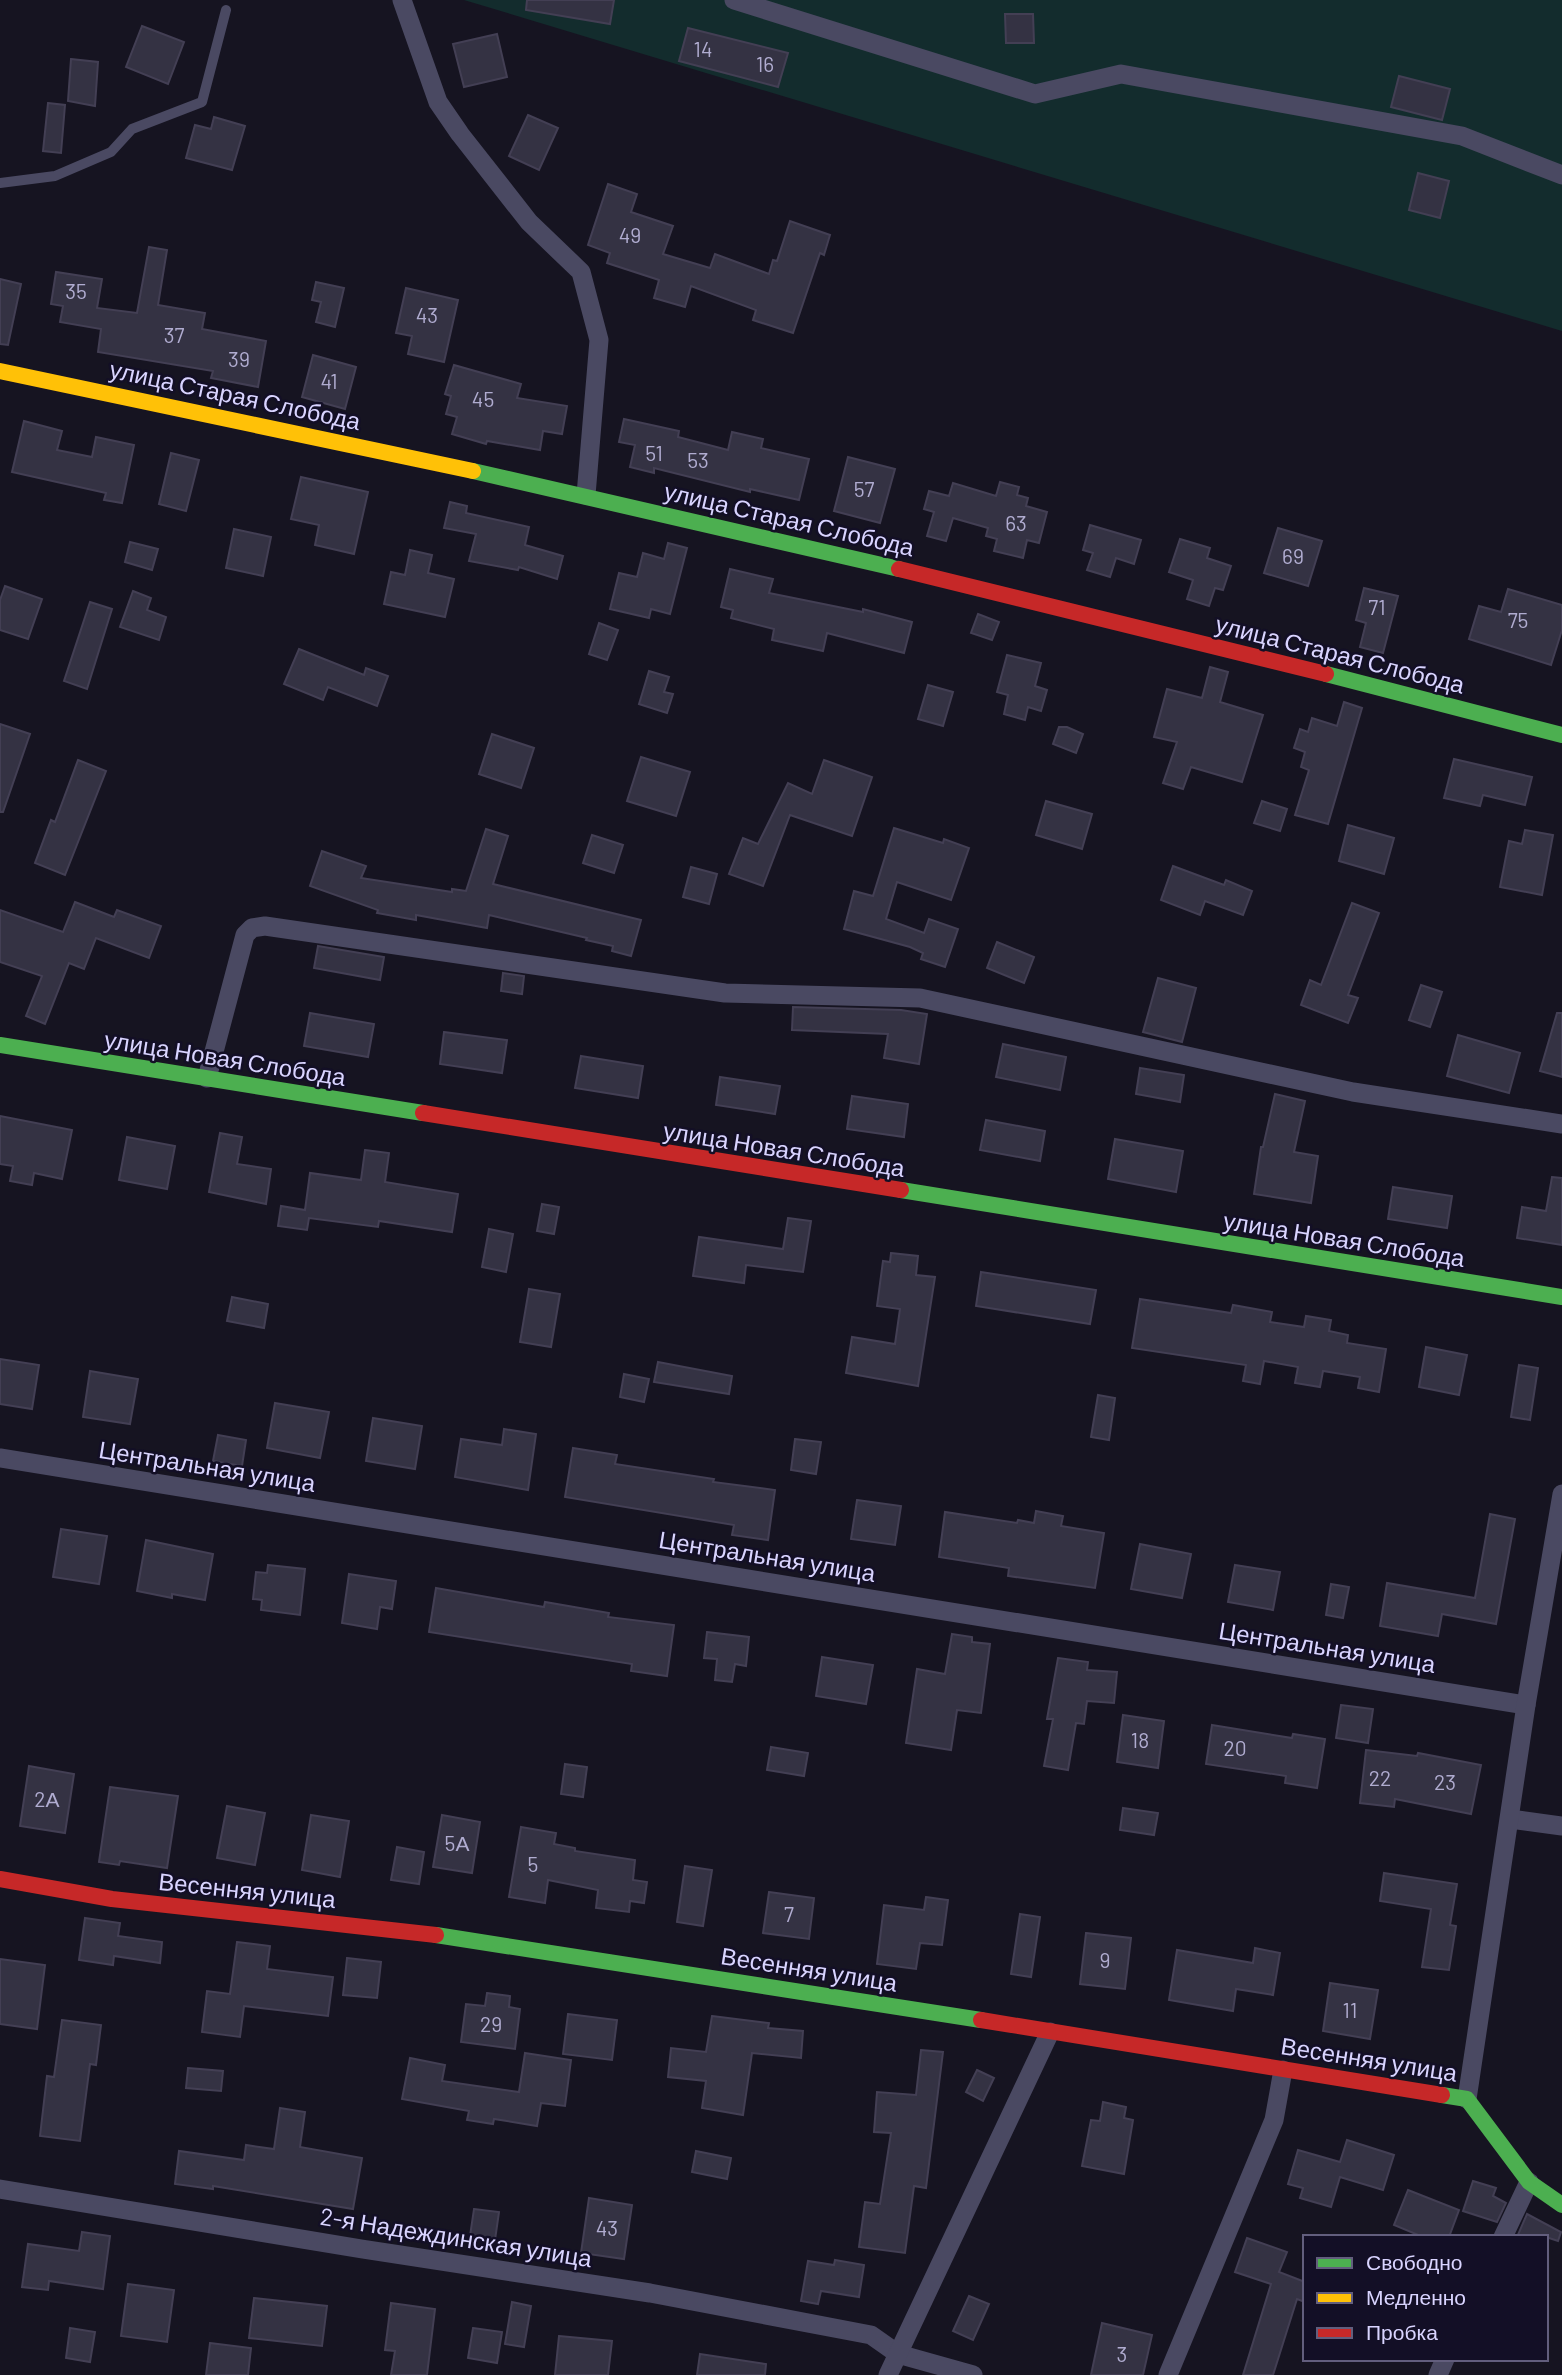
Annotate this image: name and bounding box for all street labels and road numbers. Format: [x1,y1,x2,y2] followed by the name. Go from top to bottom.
[107,354,364,435] street label: улица Старая Слобода
[662,476,918,562] street label: улица Старая Слобода
[1213,609,1468,699] street label: улица Старая Слобода
[102,1024,349,1091] street label: улица Новая Слобода
[661,1115,908,1182] street label: улица Новая Слобода
[1221,1205,1468,1272] street label: улица Новая Слобода
[97,1434,318,1497] street label: Центральная улица
[657,1524,878,1587] street label: Центральная улица
[1217,1615,1438,1678] street label: Центральная улица
[157,1866,338,1913] street label: Весенняя улица
[719,1940,900,1997] street label: Весенняя улица
[1279,2030,1460,2087] street label: Весенняя улица
[318,2201,595,2272] street label: 2-я Надеждинская улица

